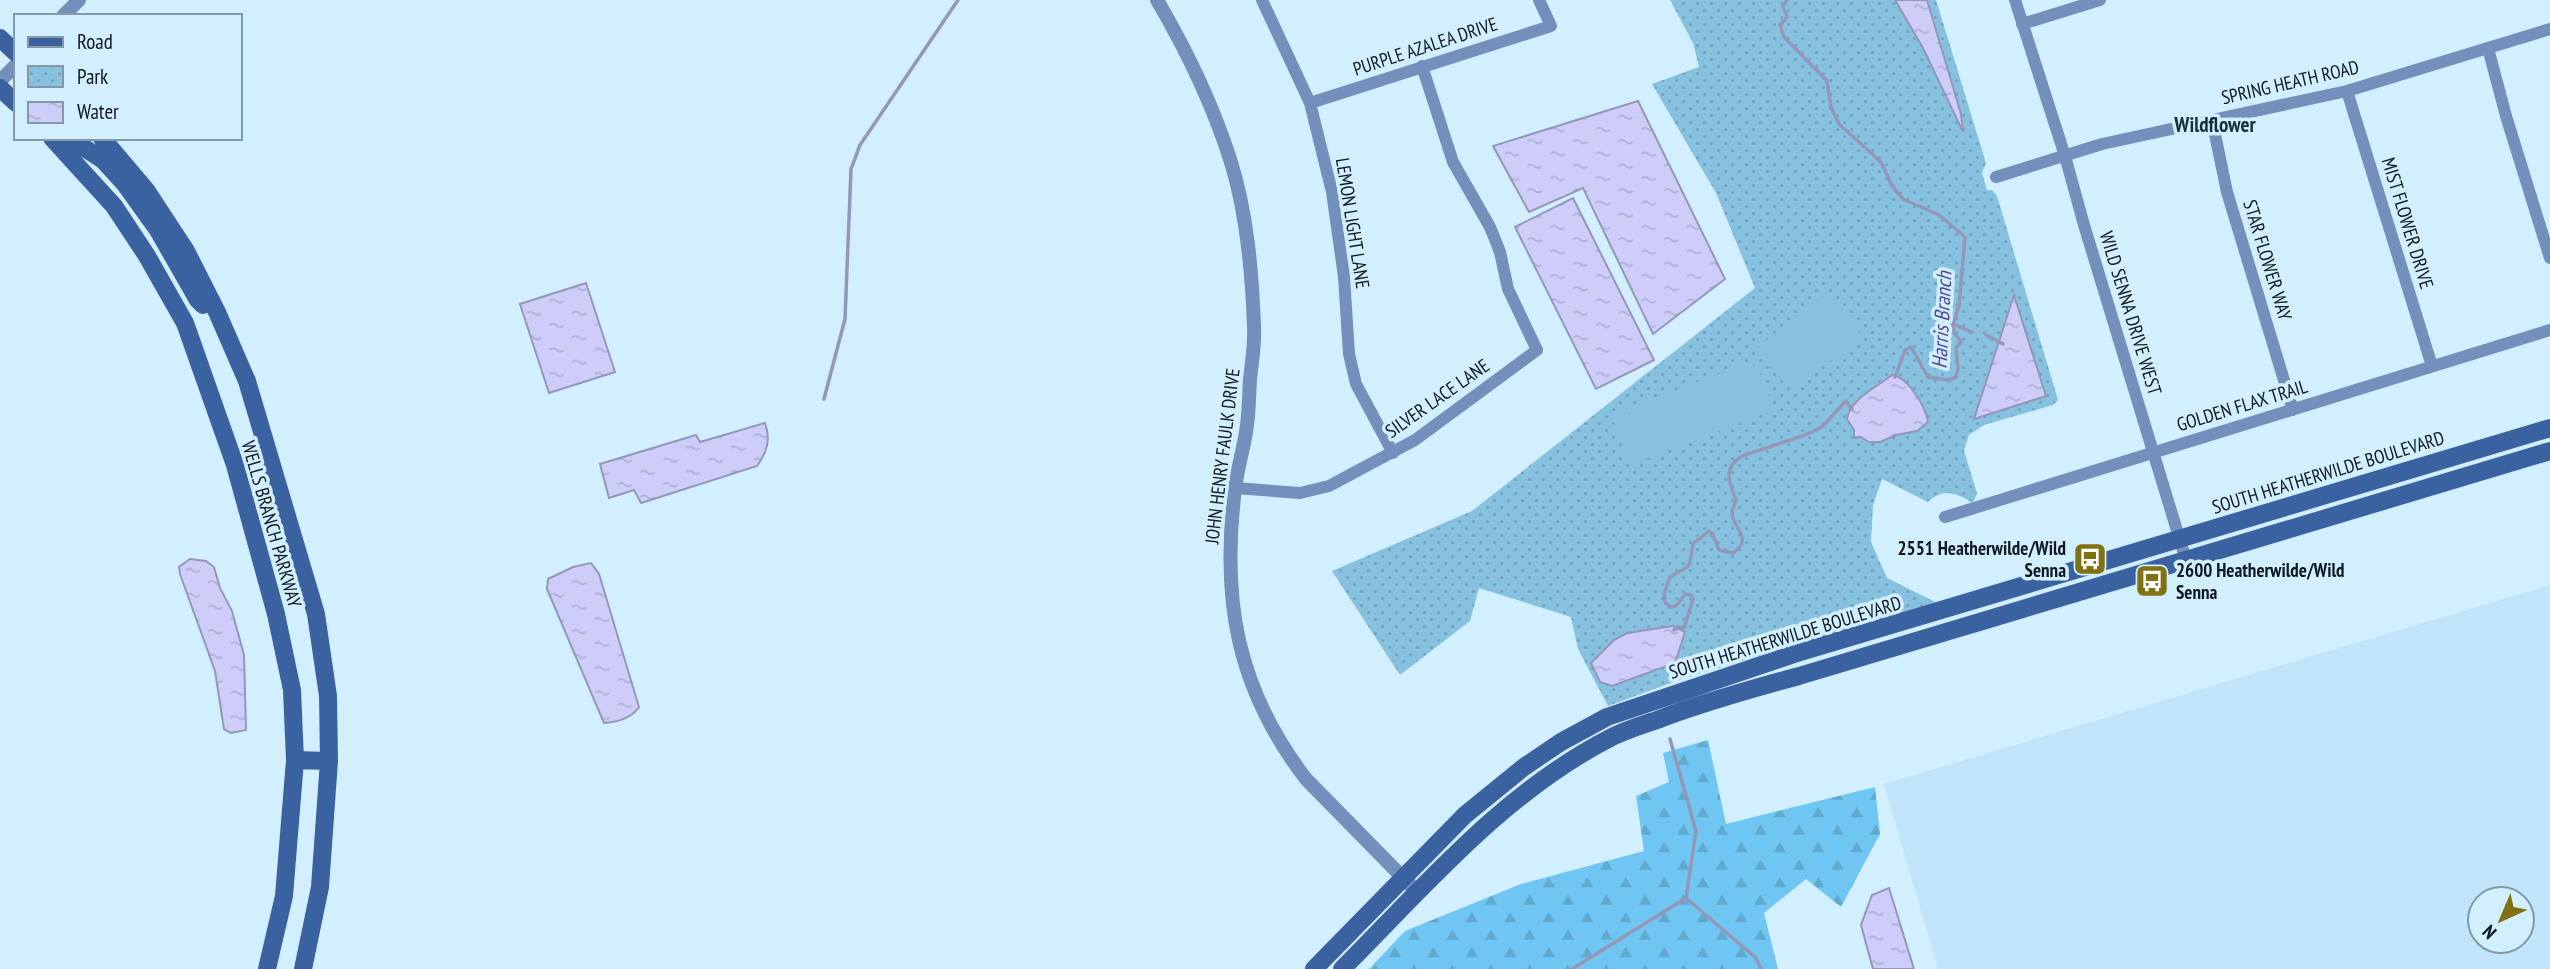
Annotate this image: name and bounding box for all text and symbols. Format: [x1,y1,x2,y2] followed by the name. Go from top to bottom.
[1350,11,1500,81] street label: PURPLE AZALEA DRIVE
[14,14,242,140] legend
[77,28,113,55] text: Road
[2219,55,2361,109] street label: SPRING HEATH ROAD
[77,63,108,90] text: Park
[77,98,119,125] text: Water
[2173,111,2256,138] district label: Wildflower
[2377,155,2439,291] street label: MIST FLOWER DRIVE
[1331,156,1375,290] street label: LEMON LIGHT LANE
[2238,197,2298,324] street label: STAR FLOWER WAY
[2095,228,2167,398] street label: WILD SENNA DRIVE WEST
[1925,269,1958,369] water label: Harris Branch
[1380,353,1494,443] street label: SILVER LACE LANE
[1199,367,1245,546] street label: JOHN HENRY FAULK DRIVE
[2174,374,2310,436] street label: GOLDEN FLAX TRAIL
[2209,425,2447,519] street label: SOUTH HEATHERWILDE BOULEVARD
[237,438,307,610] street label: WELLS BRANCH PARKWAY
[1898,536,2066,582] place label: 2551 Heatherwilde/Wild Senna
[2071,540,2109,578] bus stop icon: 2551 Heatherwilde/Wild Senna
[2176,558,2345,604] place label: 2600 Heatherwilde/Wild Senna
[2133,562,2171,600] bus stop icon: 2600 Heatherwilde/Wild Senna
[1666,590,1904,684] street label: SOUTH HEATHERWILDE BOULEVARD
[2466,885,2536,955] north arrow
[2477,920,2501,944] text: N

